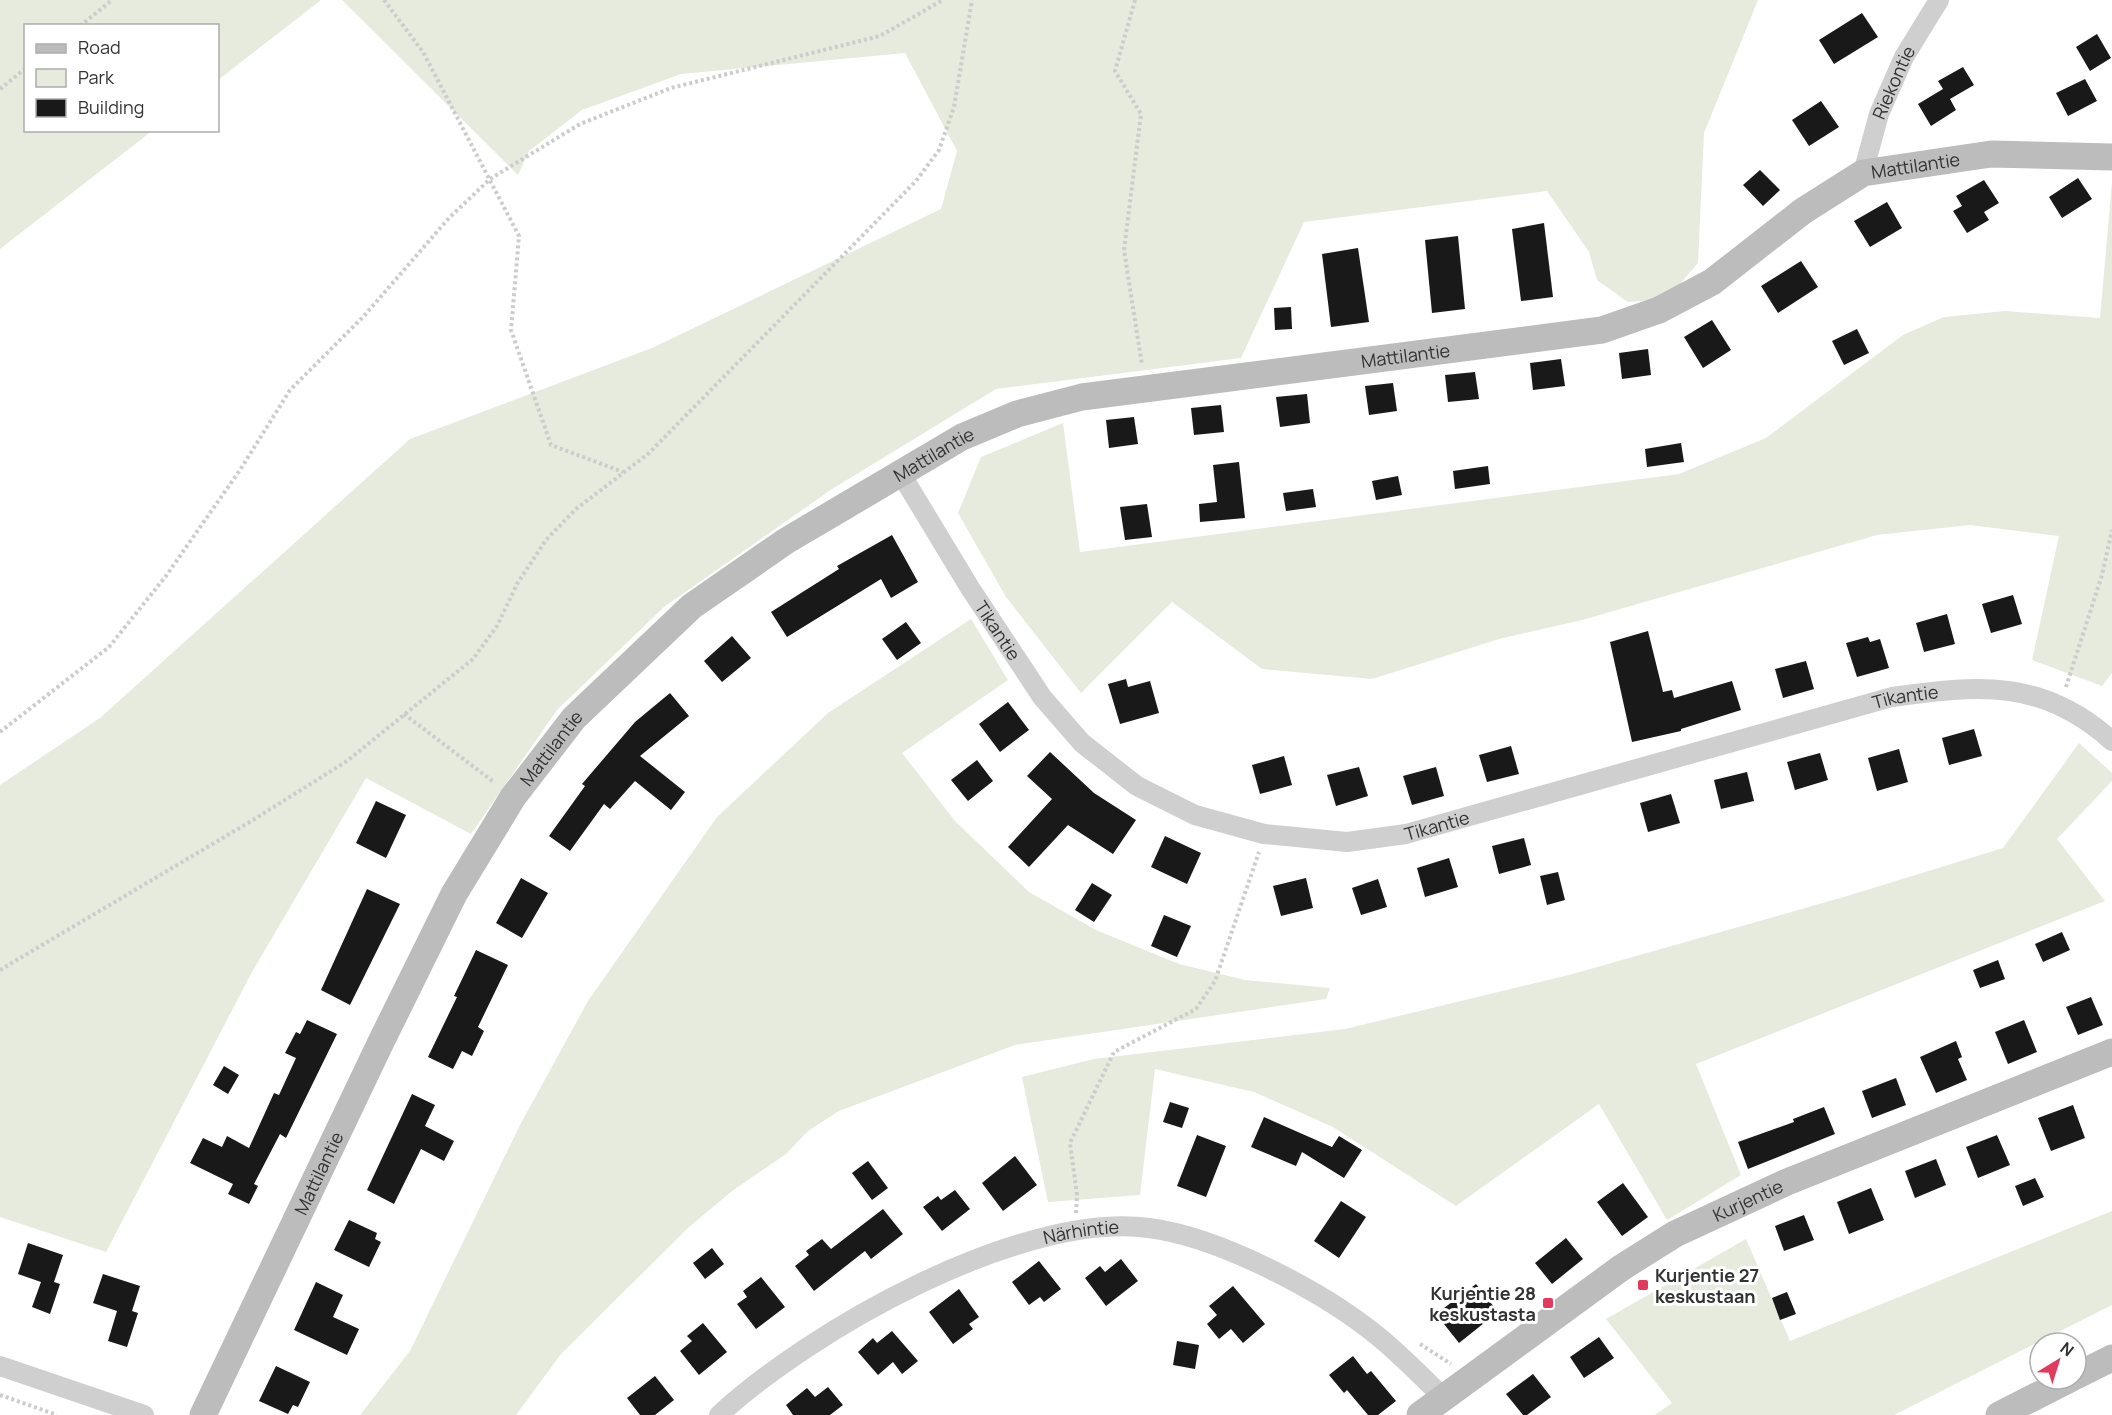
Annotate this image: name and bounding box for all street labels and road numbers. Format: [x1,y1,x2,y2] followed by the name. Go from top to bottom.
[1866,41,1920,123] street label: Riekontie
[1869,147,1962,184] street label: Mattilantie
[1360,338,1451,373] street label: Mattilantie
[889,421,977,487] street label: Mattilantie
[970,596,1026,665] street label: Tikantie
[1869,679,1939,714] street label: Tikantie
[514,704,587,791] street label: Mattilantie
[1402,805,1472,846] street label: Tikantie
[288,1128,349,1219] street label: Mattilantie
[1709,1174,1787,1227] street label: Kurjentie
[1041,1214,1119,1249] street label: Närhintie

